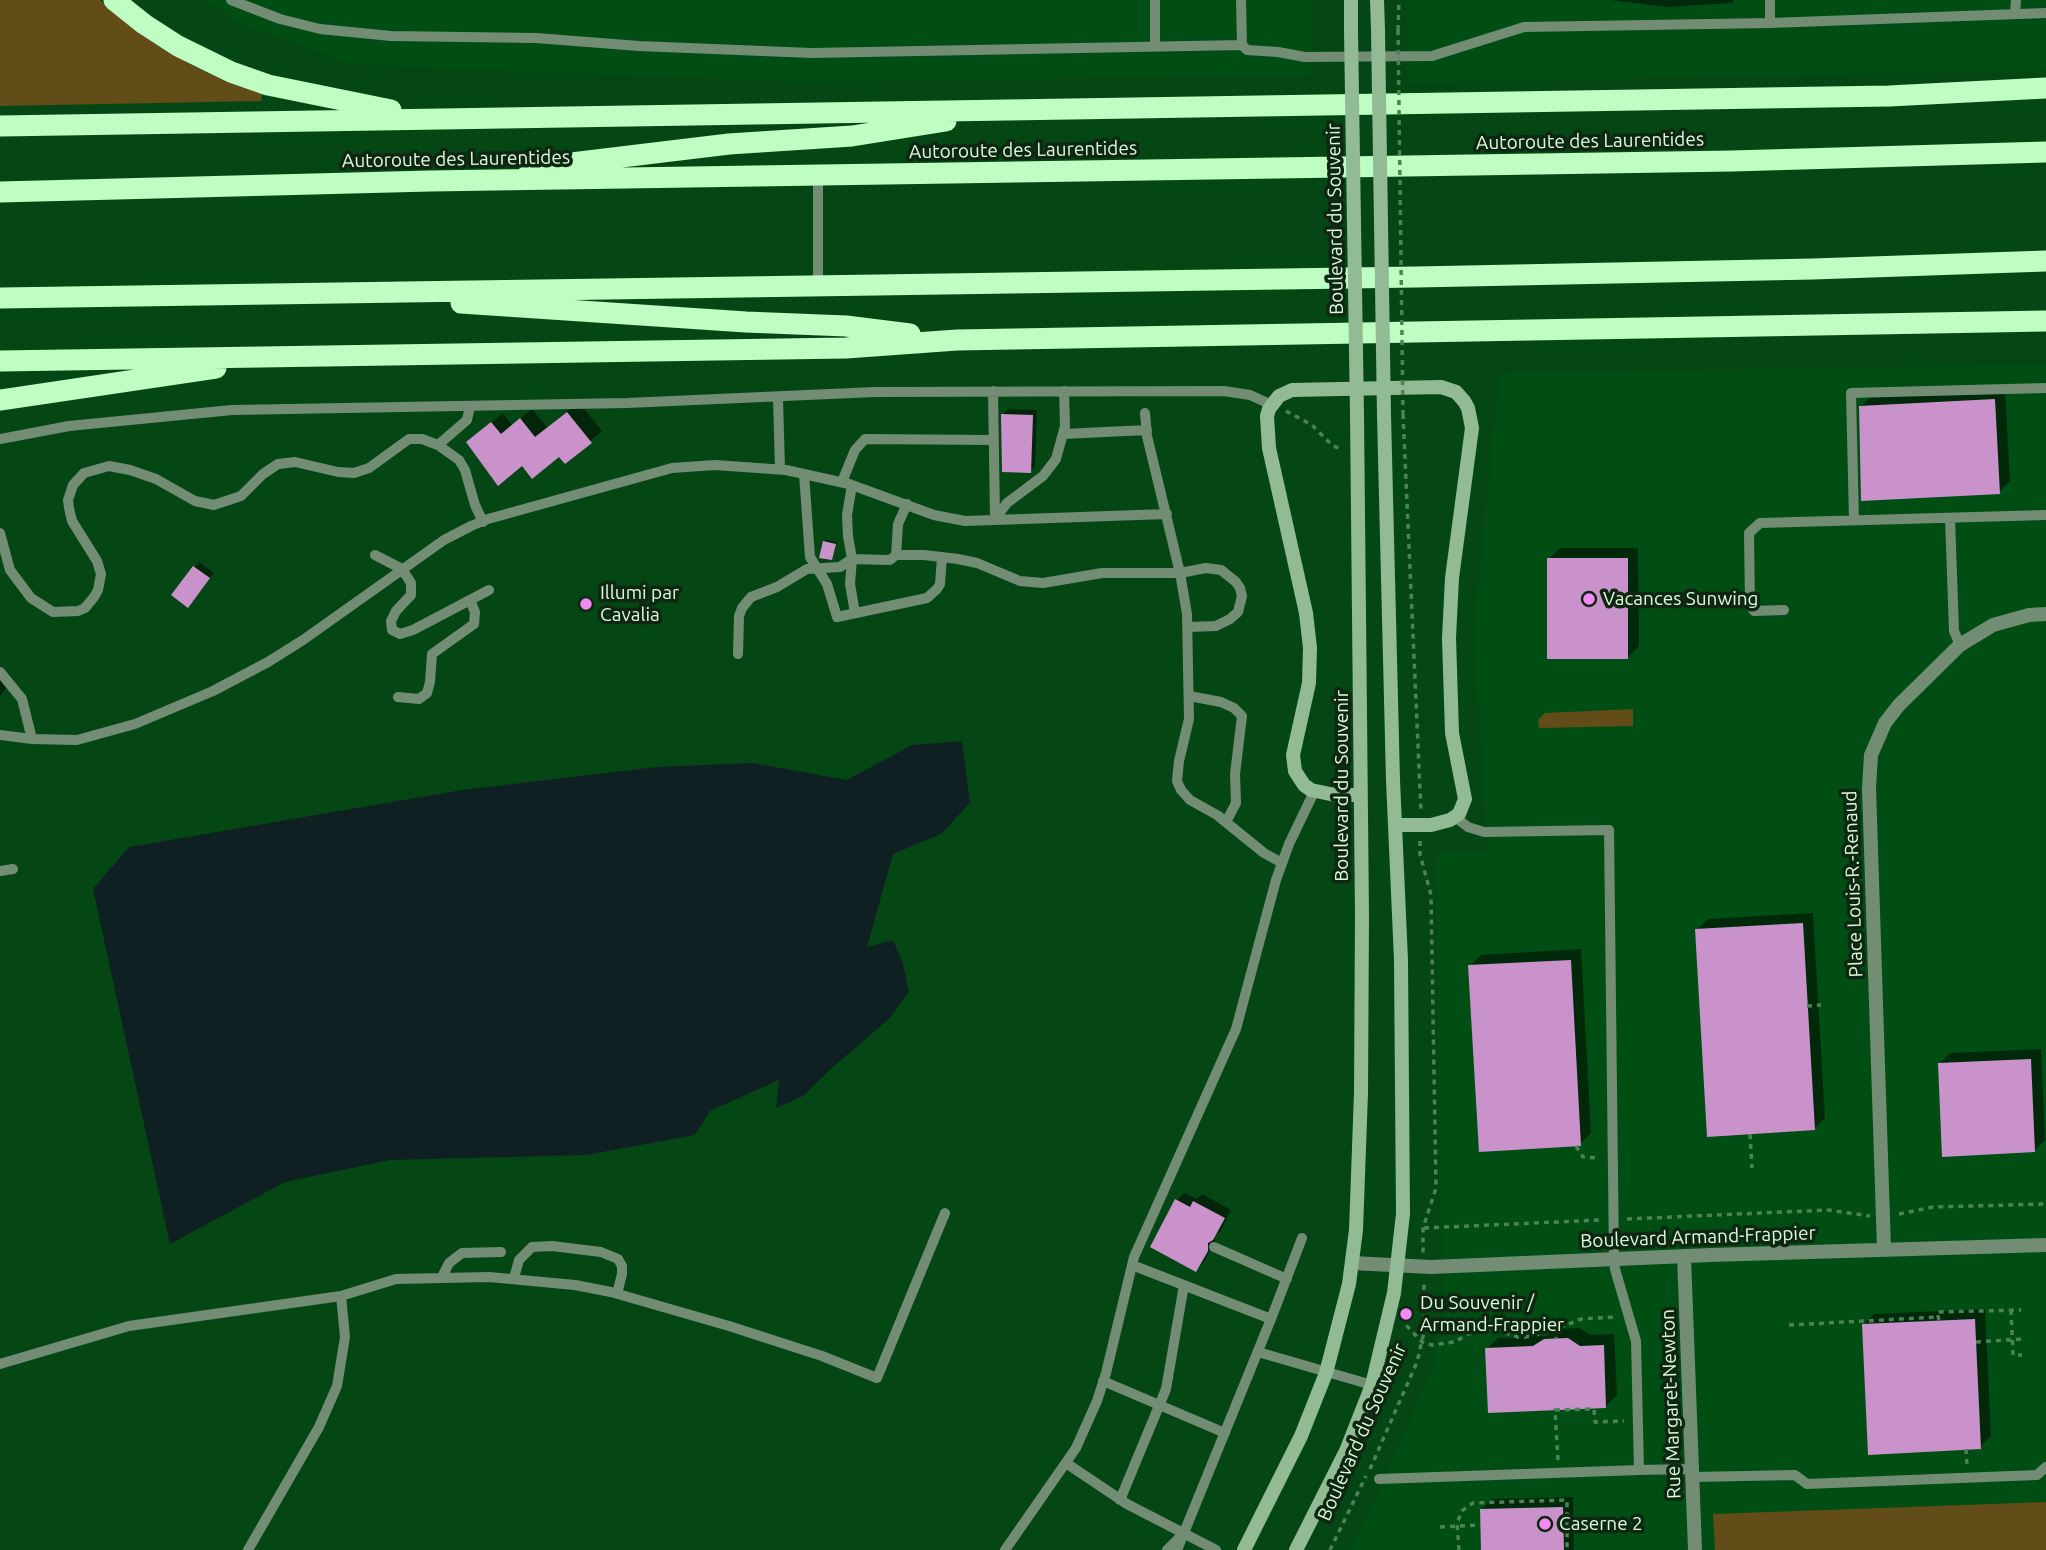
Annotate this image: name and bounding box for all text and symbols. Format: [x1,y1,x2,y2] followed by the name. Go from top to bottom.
[1322,123,1348,315] street label: Boulevard du Souvenir
[1476,128,1704,154] street label: Autoroute des Laurentides
[909,137,1137,163] street label: Autoroute des Laurentides
[342,146,570,172] street label: Autoroute des Laurentides
[600,582,679,626] place label: Illumi par Cavalia
[1603,588,1759,610] place label: Vacances Sunwing
[1581,591,1597,607] marker: Vacances Sunwing
[578,596,594,612] marker: Illumi par Cavalia
[1331,690,1353,882] street label: Boulevard du Souvenir
[1838,790,1868,978] street label: Place Louis-R.-Renaud
[1580,1221,1816,1253] street label: Boulevard Armand-Frappier
[1420,1292,1564,1336] place label: Du Souvenir / Armand-Frappier
[1398,1306,1414,1322] marker: Du Souvenir / Armand-Frappier
[1656,1309,1686,1499] street label: Rue Margaret-Newton
[1313,1340,1411,1524] street label: Boulevard du Souvenir
[1559,1513,1643,1535] place label: Caserne 2
[1537,1516,1553,1532] marker: Caserne 2

